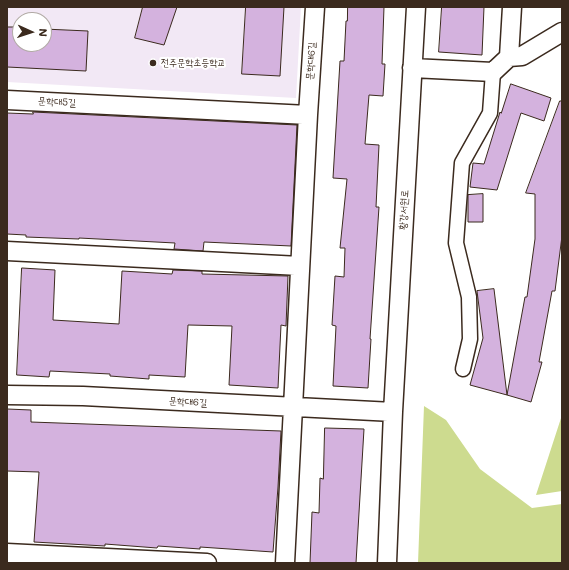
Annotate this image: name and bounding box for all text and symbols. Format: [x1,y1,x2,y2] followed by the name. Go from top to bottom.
[12,12,52,52] north arrow
[36,28,51,37] text: N
[304,42,318,80] street label: 문학대6길
[161,57,225,69] place label: 전주문학초등학교
[148,58,158,68] marker: 전주문학초등학교
[38,95,76,109] street label: 문학대5길
[397,190,411,230] street label: 황강서원로
[169,395,207,409] street label: 문학대6길

